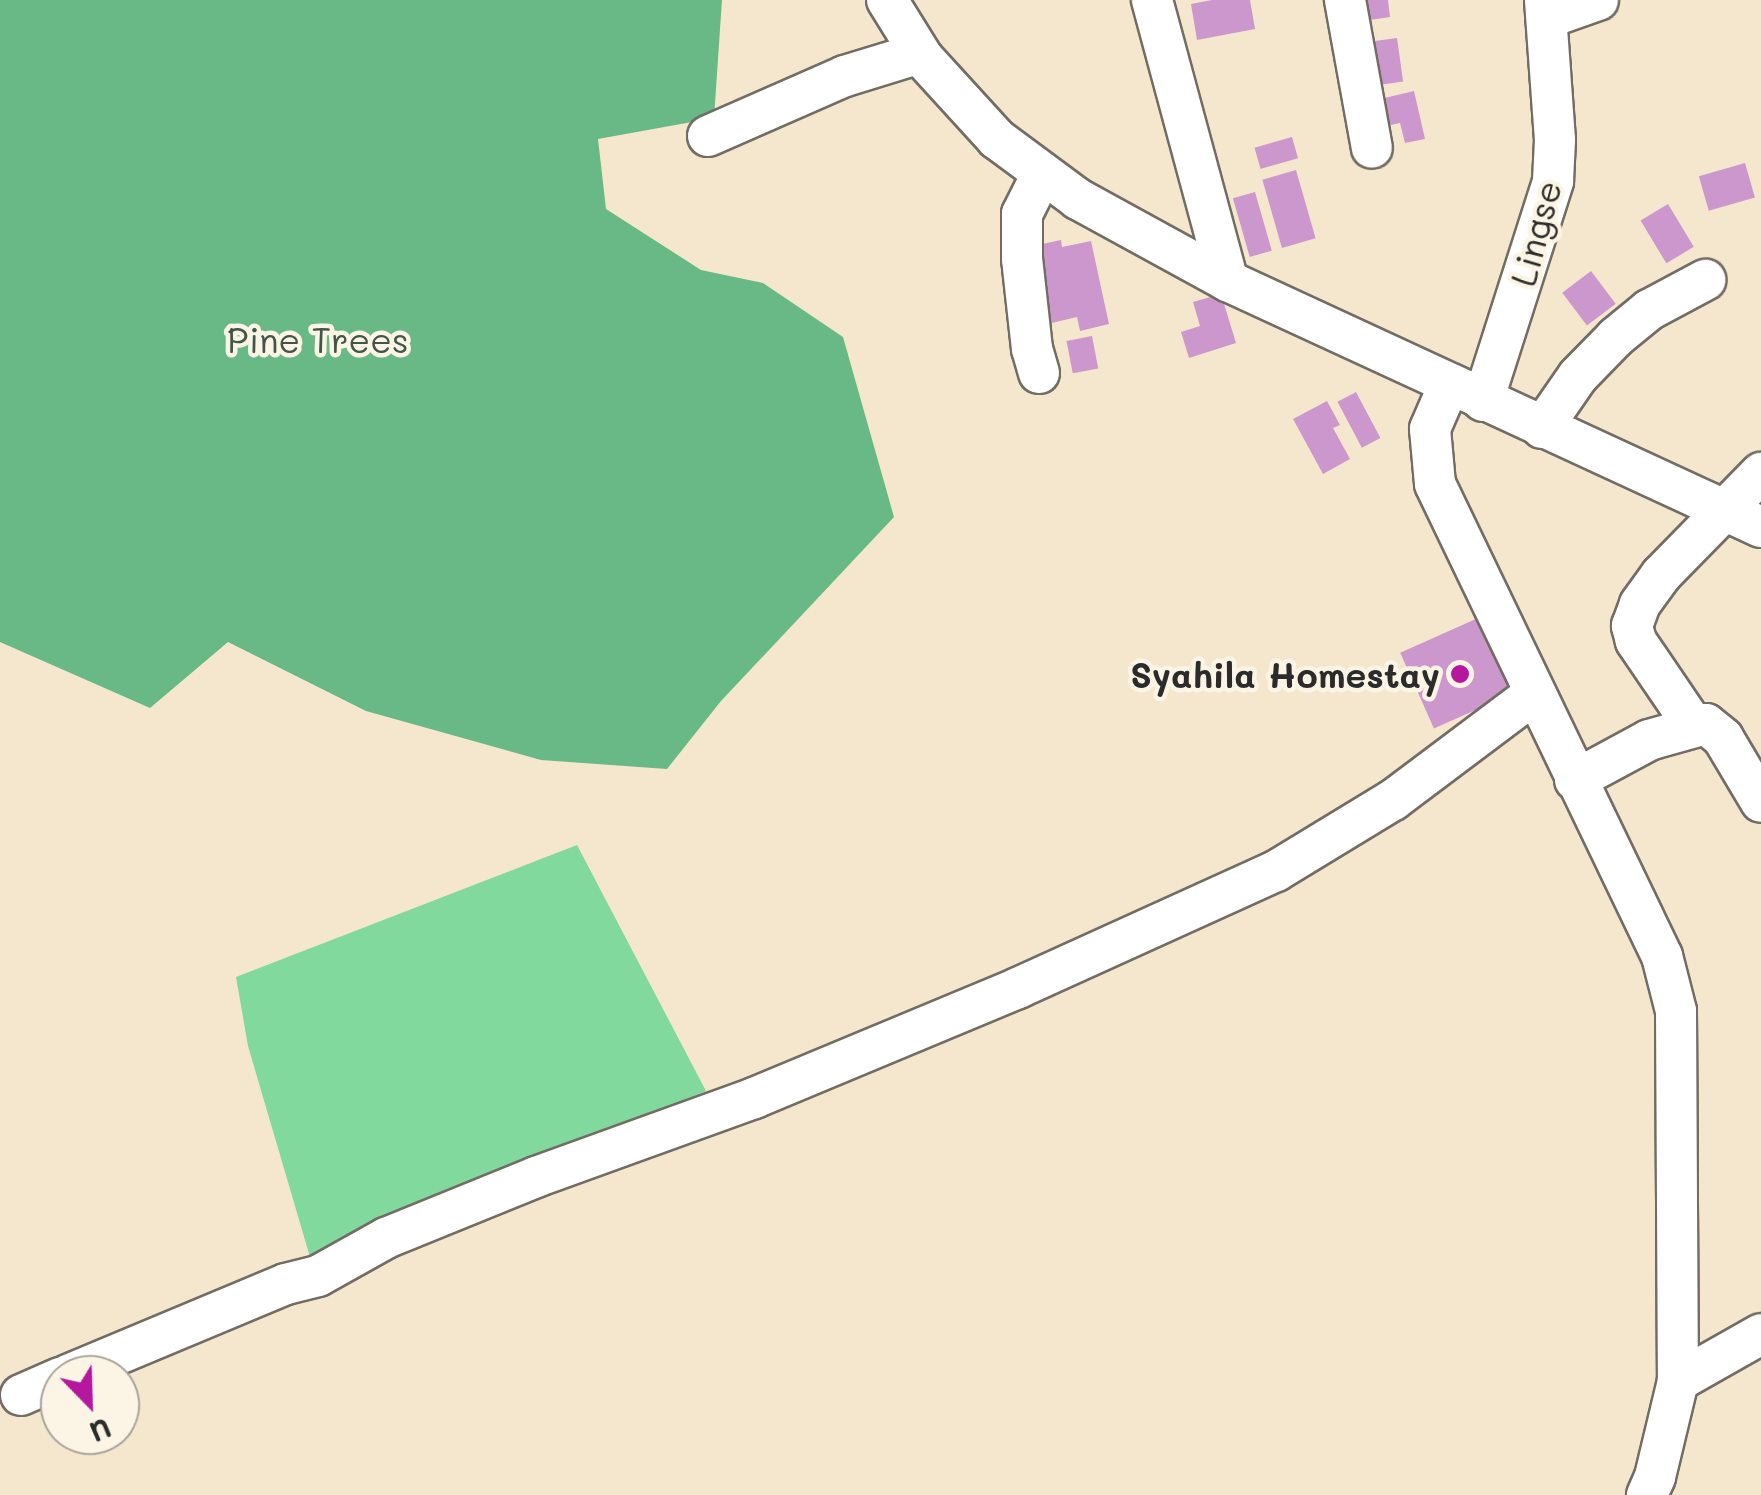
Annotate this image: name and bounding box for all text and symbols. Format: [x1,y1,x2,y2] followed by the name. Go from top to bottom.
[1501,176,1569,290] street label: Lingse
[227,318,409,360] park label: Pine Trees
[1130,653,1440,695] place label: Syahila Homestay
[1449,663,1471,685] marker: Syahila Homestay
[40,1355,140,1455] north arrow
[85,1410,117,1451] text: U

